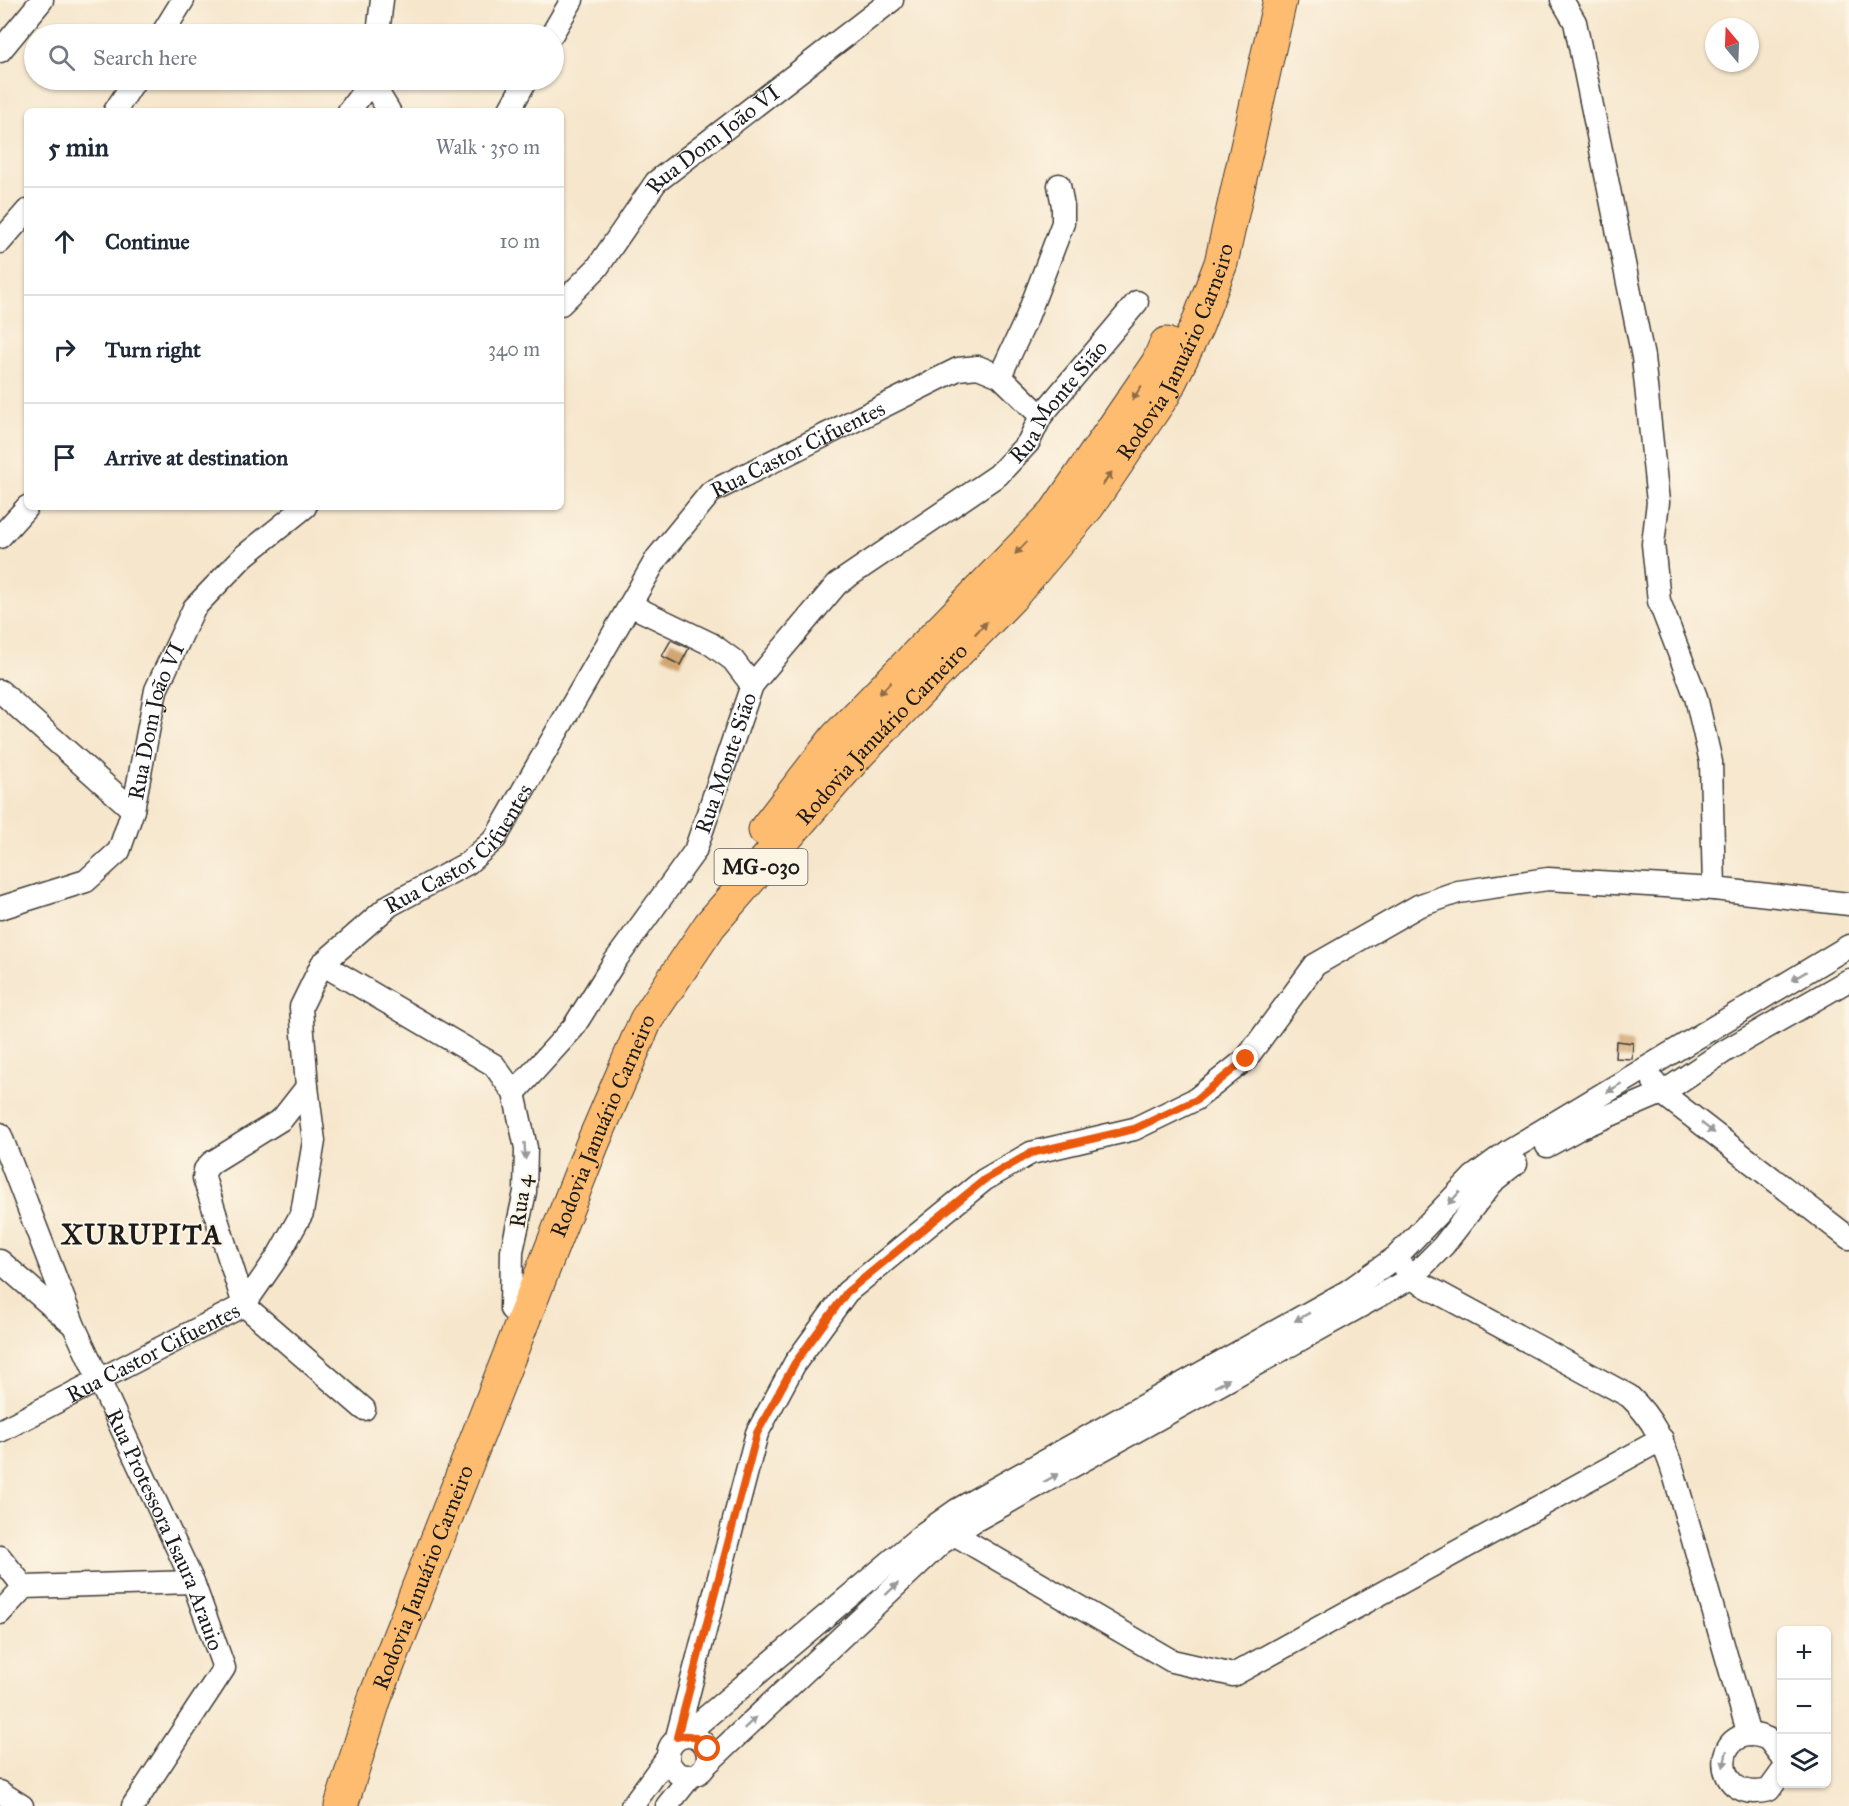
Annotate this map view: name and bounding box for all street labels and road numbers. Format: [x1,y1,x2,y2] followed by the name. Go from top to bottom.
[639,79,785,199] street label: Rua Dom João VI
[1110,241,1239,465] street label: Rodovia Januário Carneiro
[1003,335,1113,469] street label: Rua Monte Sião
[706,395,889,504] street label: Rua Castor Cifuentes
[790,637,973,830] street label: Rodovia Januário Carneiro
[122,638,190,802] street label: Rua Dom João VI
[689,689,762,837] street label: Rua Monte Sião
[380,779,538,920] street label: Rua Castor Cifuentes
[714,849,807,885] road number: MG-030
[544,1010,661,1241] street label: Rodovia Januário Carneiro
[503,1172,538,1229] street label: Rua 4
[62,1297,244,1408] street label: Rua Castor Cifuentes
[100,1404,230,1654] street label: Rua Protessora Isaura Arauio
[367,1461,479,1694] street label: Rodovia Januário Carneiro

